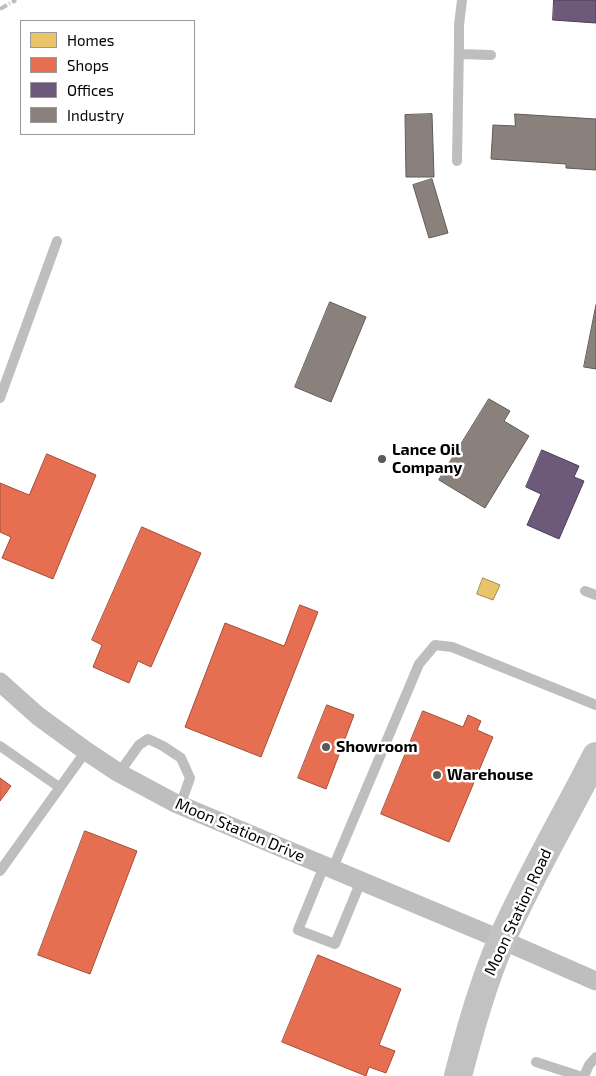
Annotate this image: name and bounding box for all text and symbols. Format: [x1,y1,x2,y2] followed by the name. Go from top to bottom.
[20,20,195,135] legend
[67,31,114,49] text: Homes
[67,56,109,74] text: Shops
[67,81,114,99] text: Offices
[67,106,124,124] text: Industry
[392,440,462,478] place label: Lance Oil Company
[376,453,388,465] marker: Lance Oil Company
[336,737,418,757] place label: Showroom
[320,741,332,753] marker: Showroom
[447,765,533,785] place label: Warehouse
[431,769,443,781] marker: Warehouse
[172,794,308,866] street label: Moon Station Drive
[480,846,556,978] street label: Moon Station Road

